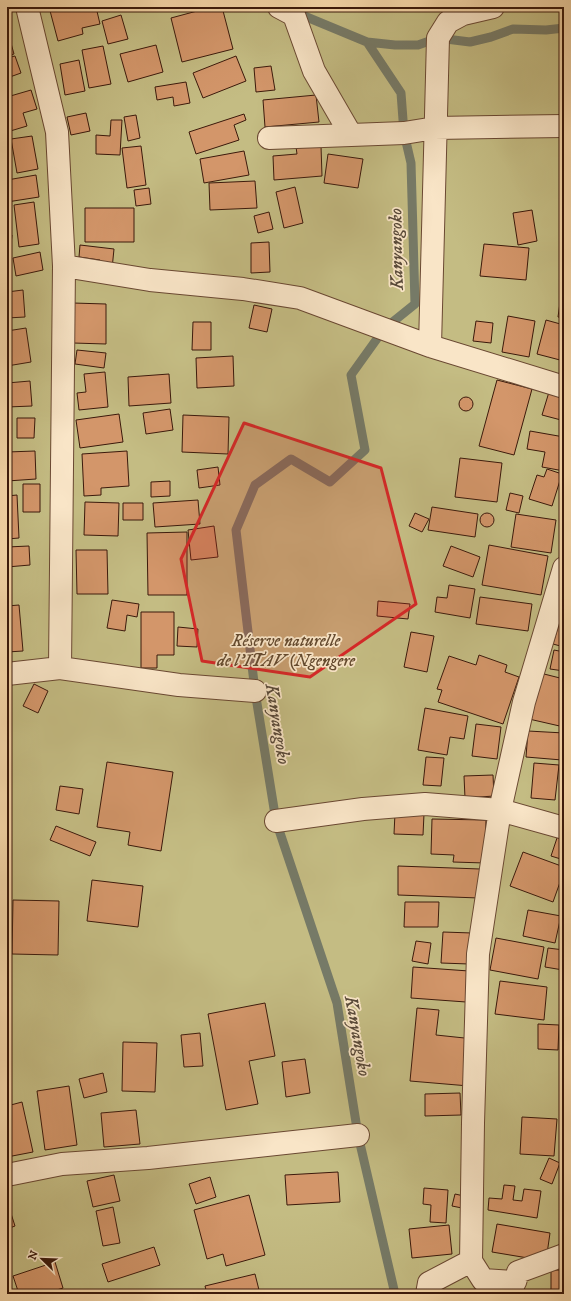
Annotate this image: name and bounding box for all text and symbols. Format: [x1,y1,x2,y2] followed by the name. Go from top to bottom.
[385,208,409,291] water label: Kanyangoko
[216,630,356,672] park label: Réserve naturelle de l'ITAV (Ngengere
[260,681,294,766] water label: Kanyangoko
[339,993,375,1078] water label: Kanyangoko
[22,1239,62,1279] north arrow
[26,1249,42,1262] text: N

